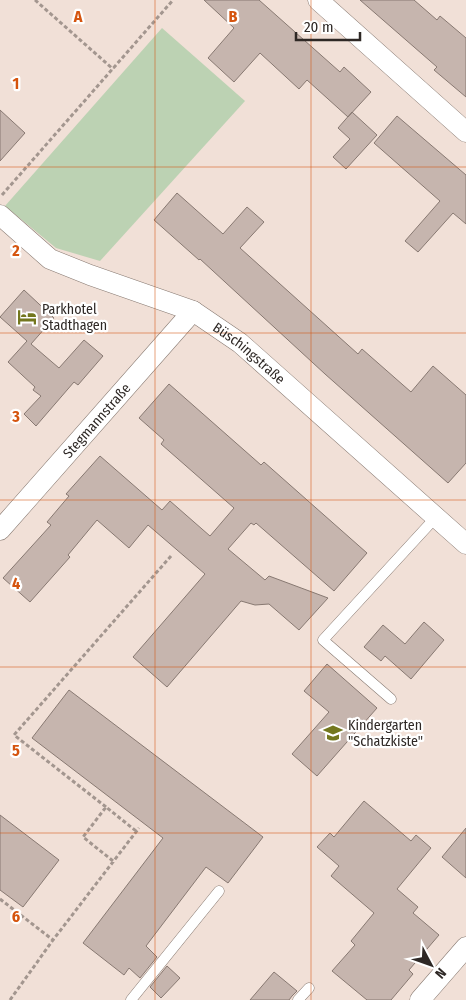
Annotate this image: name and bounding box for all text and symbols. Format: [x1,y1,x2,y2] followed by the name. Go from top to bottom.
[73,7,83,26] text: A
[229,7,238,26] text: B
[296,10,360,42] scale bar
[304,18,334,36] text: 20 m
[13,74,19,93] text: 1
[11,241,20,260] text: 2
[42,301,107,334] place label: Parkhotel Stadthagen
[16,306,38,328] hotel icon: Parkhotel Stadthagen
[210,319,288,388] street label: Büschingstraße
[60,380,134,462] street label: Stegmannstraße
[11,407,20,426] text: 3
[12,574,20,593] text: 4
[348,717,423,750] place label: Kindergarten "Schatzkiste"
[322,722,344,744] school or university icon: Kindergarten "Schatzkiste"
[12,741,20,760] text: 5
[12,907,20,926] text: 6
[406,940,456,990] north arrow
[431,964,450,982] text: N

